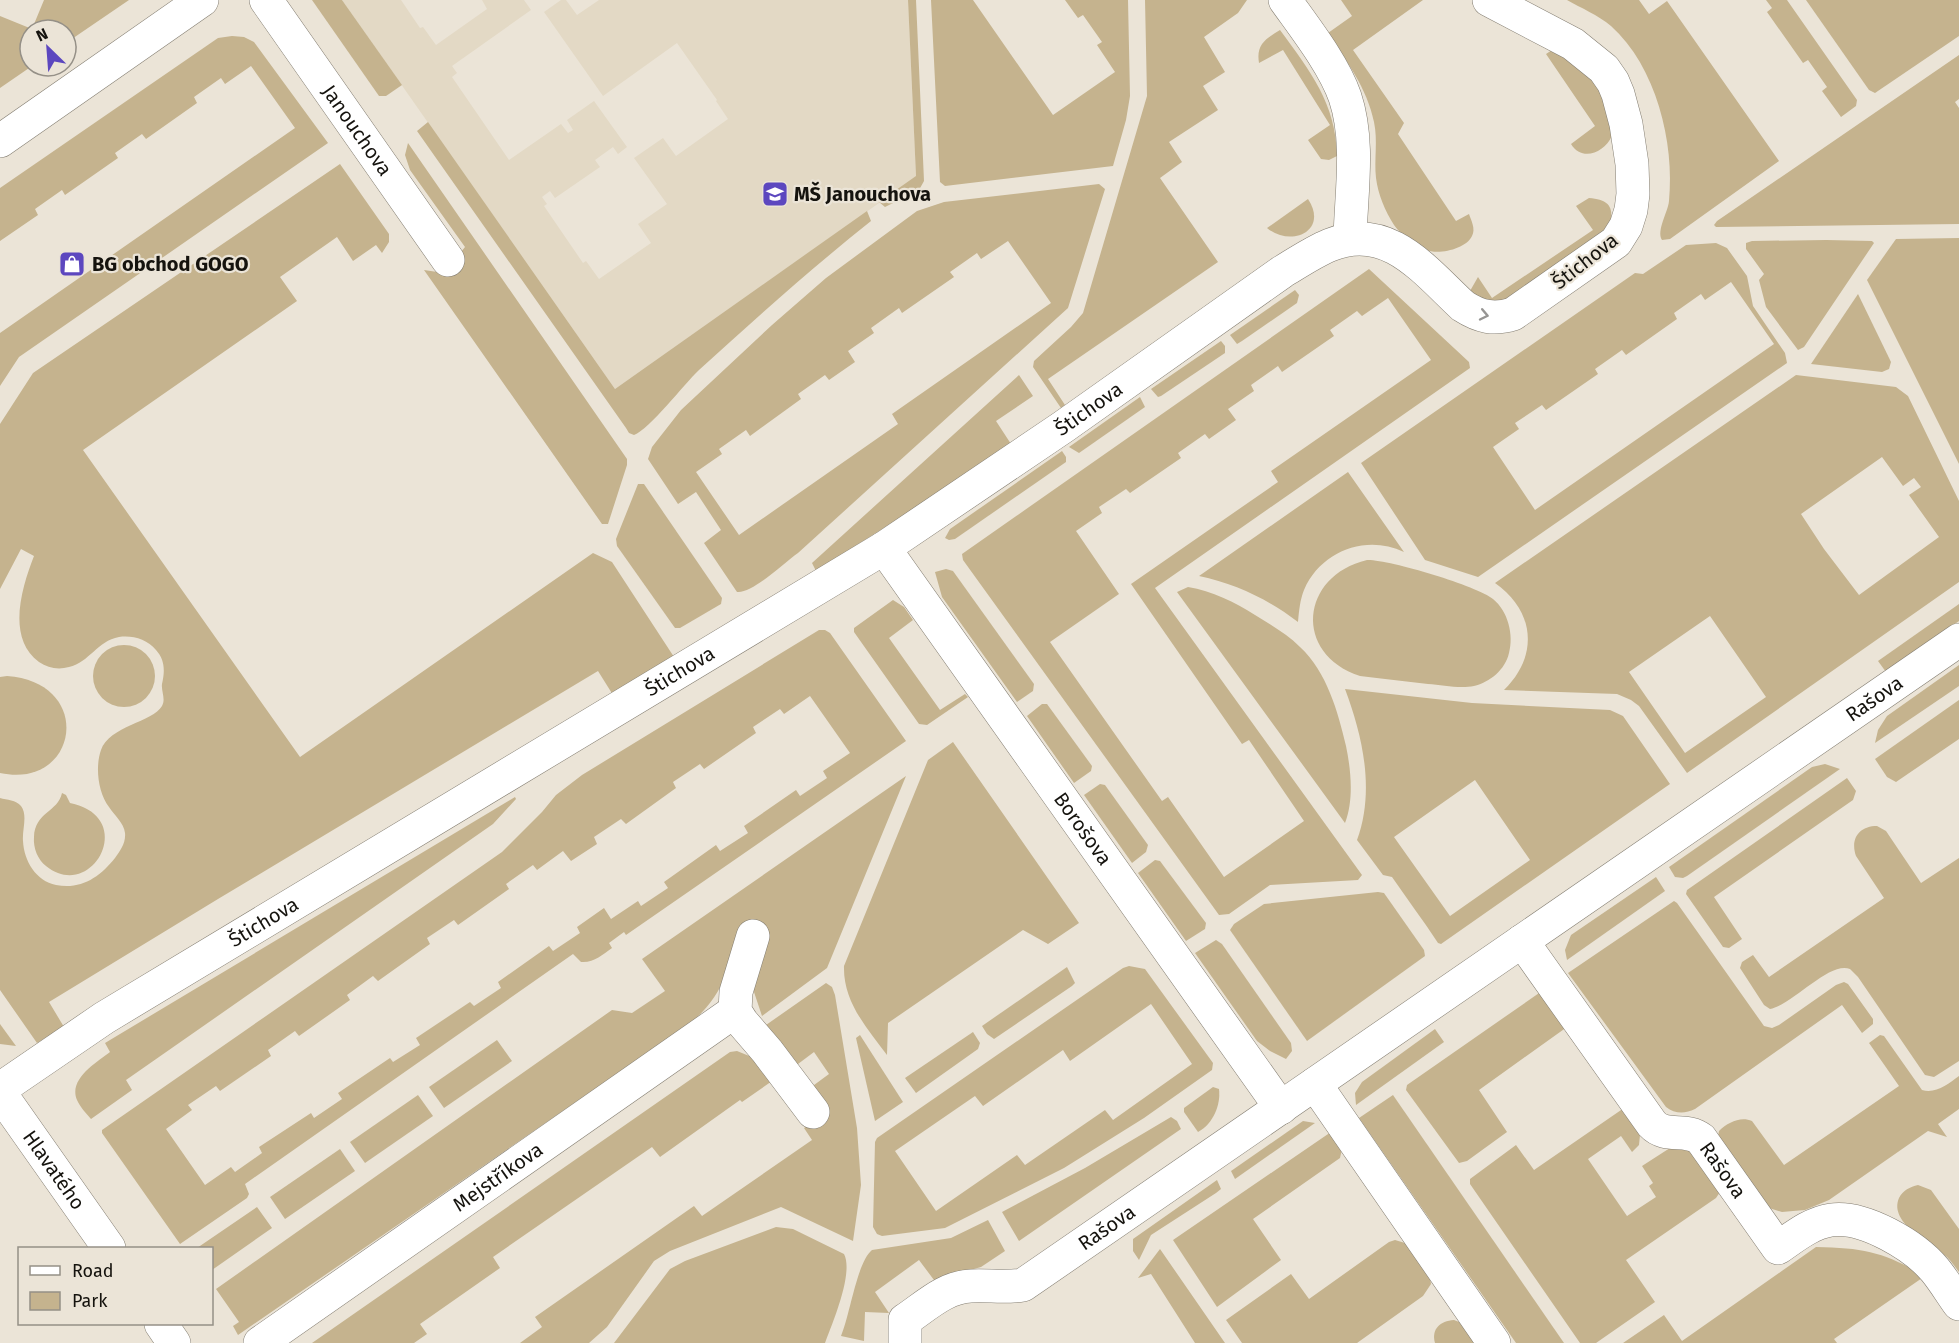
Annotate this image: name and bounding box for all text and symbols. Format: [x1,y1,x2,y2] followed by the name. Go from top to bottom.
[18,18,78,78] north arrow
[33,24,51,46] text: N
[317,80,397,180] street label: Janouchova
[760,179,790,209] school or university icon: MŠ Janouchova
[794,181,931,206] place label: MŠ Janouchova
[1547,228,1623,294] street label: Štichova
[57,249,87,279] shop icon: BG obchod GOGO
[92,252,249,276] place label: BG obchod GOGO
[1478,308,1488,321] one-way arrow
[1050,377,1127,441] street label: Štichova
[640,641,719,701] street label: Štichova
[1841,671,1907,727] street label: Rašova
[1049,787,1117,870] street label: Borošova
[224,892,303,952] street label: Štichova
[18,1126,90,1214] street label: Hlavatého
[448,1137,547,1217] street label: Mejstříkova
[1695,1137,1751,1203] street label: Rašova
[1073,1199,1140,1255] street label: Rašova
[18,1247,213,1325] legend
[72,1260,114,1282] text: Road
[72,1290,108,1312] text: Park

